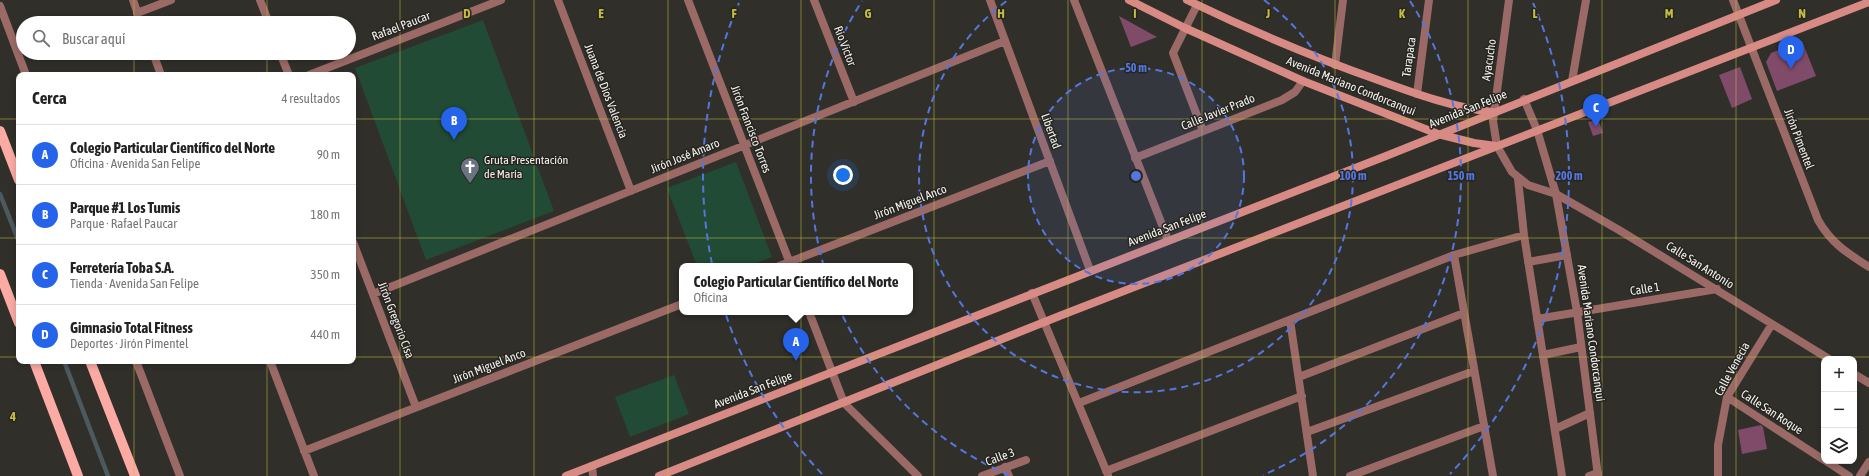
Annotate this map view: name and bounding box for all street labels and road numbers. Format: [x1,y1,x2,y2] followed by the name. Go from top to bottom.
[370,8,433,44] street label: Rafael Paucar
[831,24,859,68] street label: Rio Victor
[1399,36,1419,78] street label: Tarapaca
[1479,38,1499,82] street label: Ayacucho
[582,42,630,140] street label: Juana de Dios Valencia
[1284,54,1418,118] street label: Avenida Mariano Condorcanqui
[728,83,774,175] street label: Jirón Francisco Torres
[1427,87,1509,131] street label: Avenida San Felipe
[1179,91,1257,133] street label: Calle Javier Prado
[1781,107,1817,172] street label: Jirón Pimentel
[1038,111,1064,151] street label: Libertad
[648,136,722,176] street label: Jirón José Amaro
[872,182,949,222] street label: Jirón Miguel Anco
[1126,207,1208,249] street label: Avenida San Felipe
[1664,239,1737,292] street label: Calle San Antonio
[1574,264,1608,402] street label: Avenida Mariano Condorcanqui
[375,280,417,360] street label: Jirón Gregorio Cisa
[1629,280,1661,298] street label: Calle 1
[1712,340,1752,398] street label: Calle Venecia
[451,346,528,386] street label: Jirón Miguel Anco
[712,369,794,411] street label: Avenida San Felipe
[1738,387,1806,437] street label: Calle San Roque
[984,445,1016,469] street label: Calle 3

